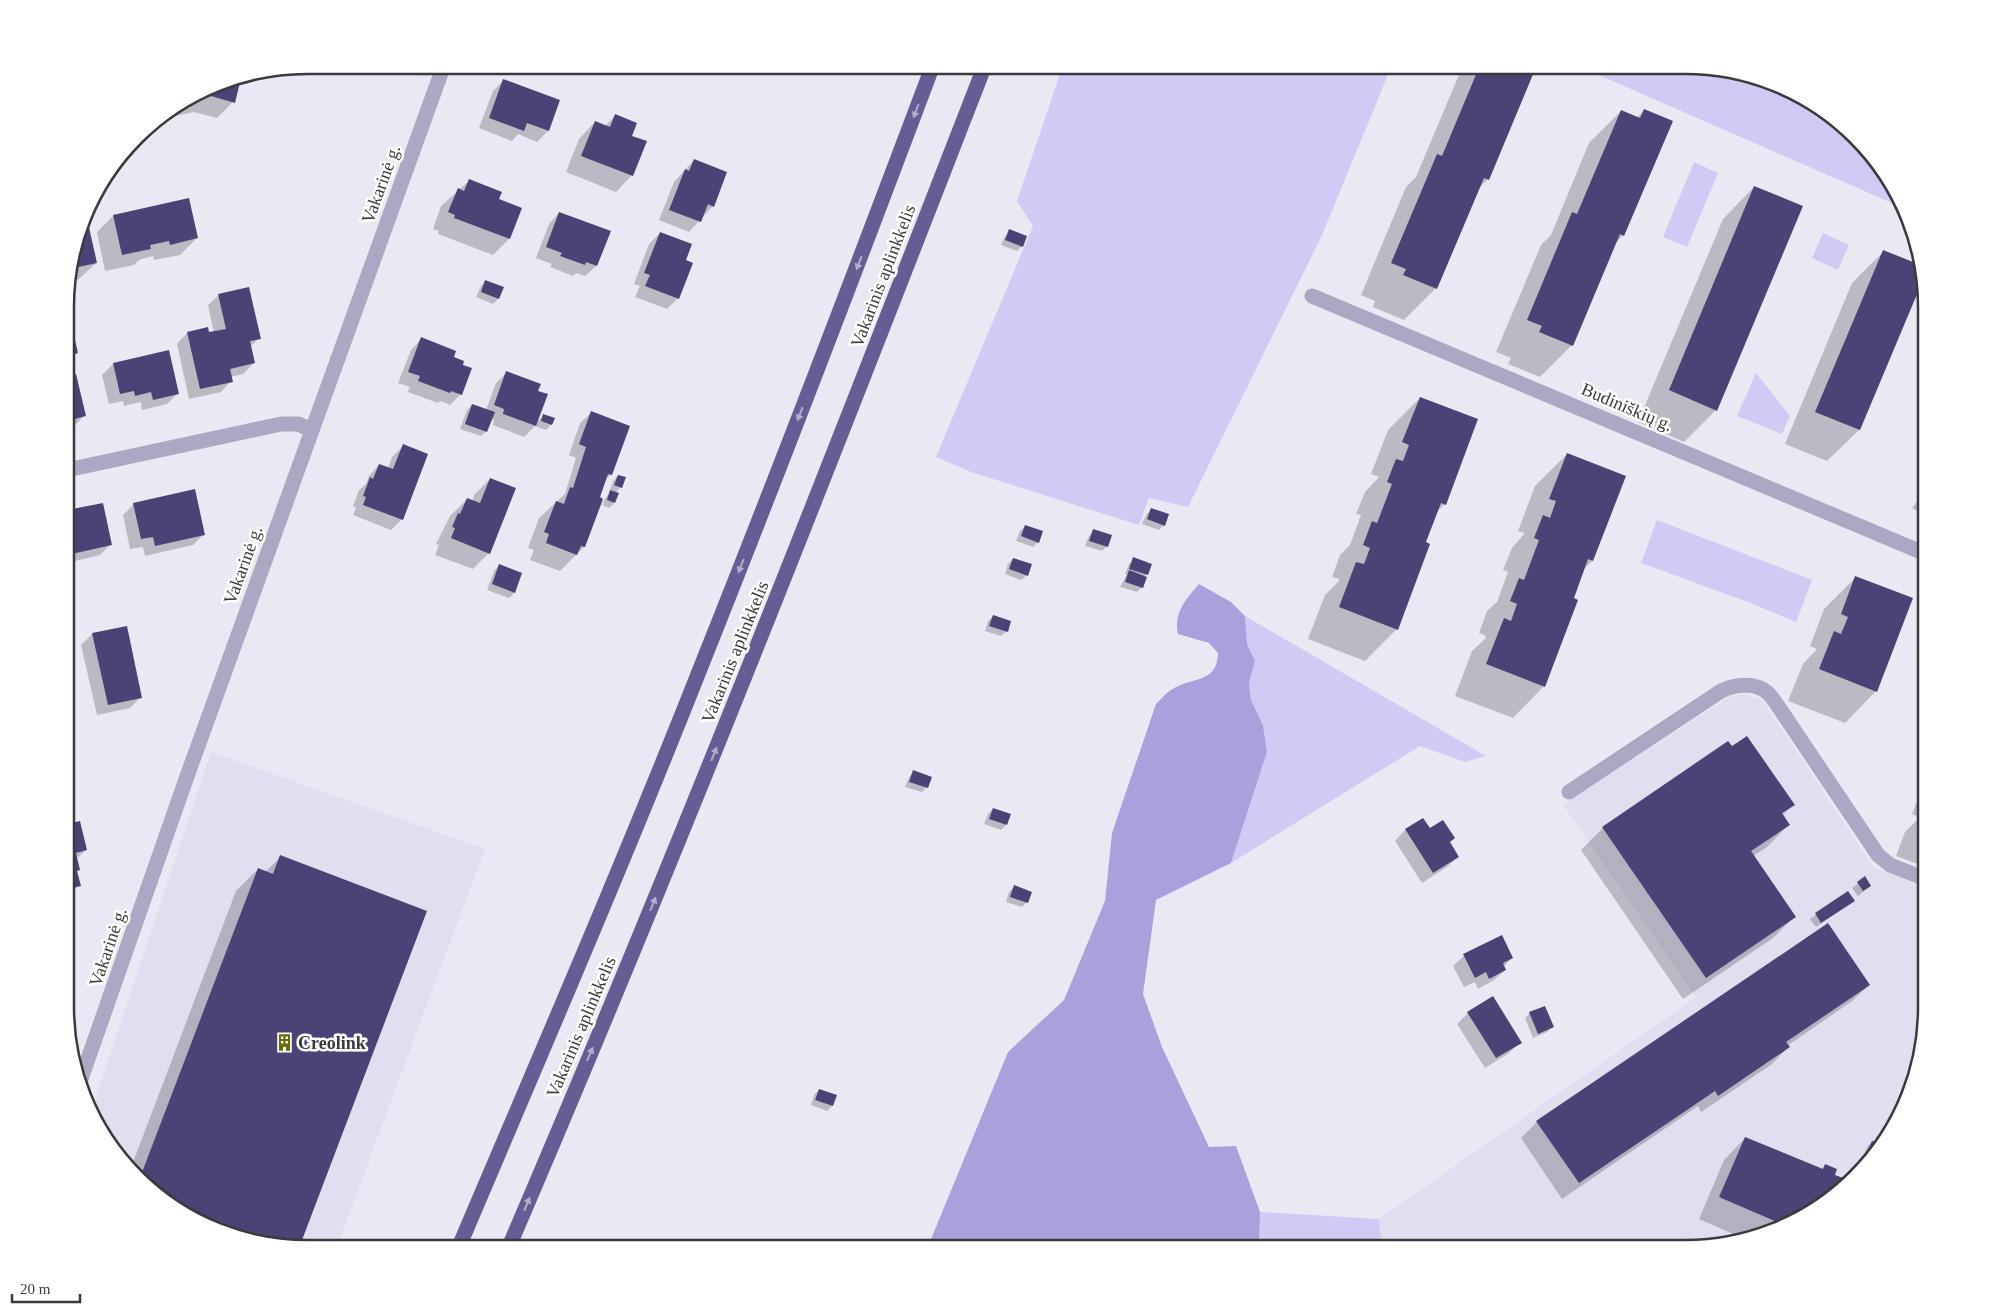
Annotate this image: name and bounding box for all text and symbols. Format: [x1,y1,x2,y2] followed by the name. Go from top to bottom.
[912,103,919,118] one-way arrow
[358,142,404,226] street label: Vakarinė g.
[847,202,919,350] street label: Vakarinis aplinkkelis
[854,255,862,270] one-way arrow
[1578,379,1676,435] street label: Budiniškių g.
[796,407,804,422] one-way arrow
[220,523,266,607] street label: Vakarinė g.
[737,558,744,573] one-way arrow
[697,578,773,726] street label: Vakarinis aplinkkelis
[710,746,718,761] one-way arrow
[649,897,657,912] one-way arrow
[85,905,131,989] street label: Vakarinė g.
[542,953,620,1101] street label: Vakarinis aplinkkelis
[274,1033,294,1053] building icon: Creolink
[298,1033,366,1053] place label: Creolink
[586,1046,594,1061] one-way arrow
[523,1197,531,1211] one-way arrow
[12,1272,80,1304] scale bar
[20,1281,51,1297] text: 20 m

